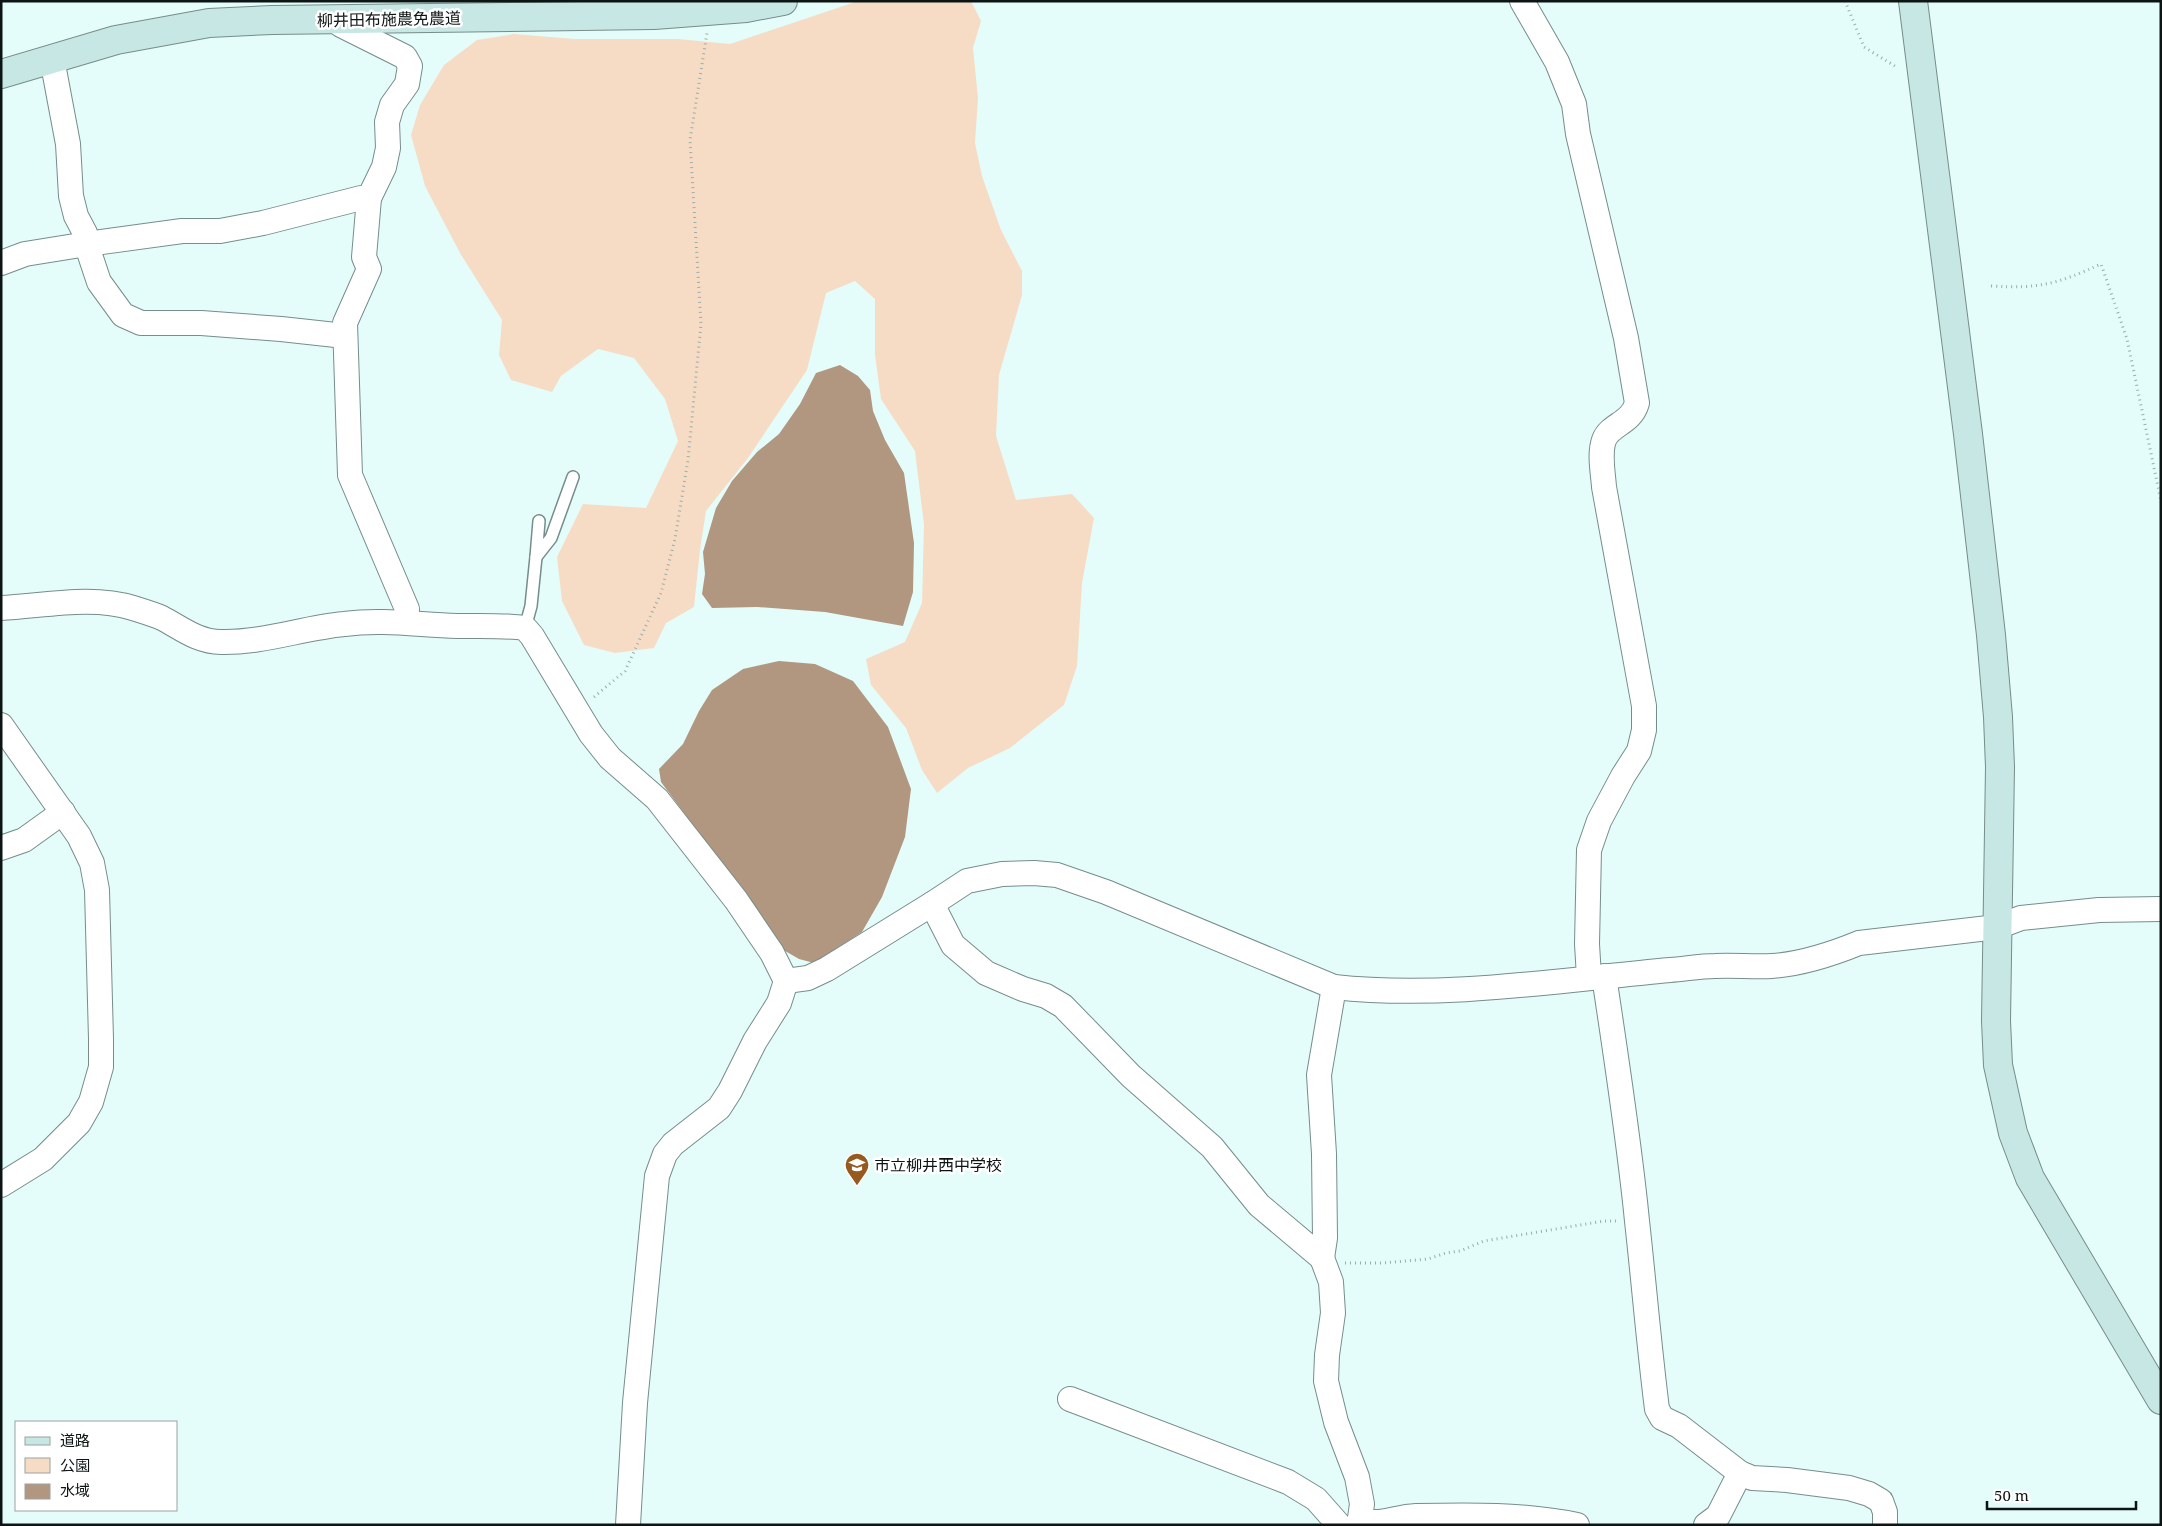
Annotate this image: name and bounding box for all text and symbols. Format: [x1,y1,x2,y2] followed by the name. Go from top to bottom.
[317,7,461,31] street label: 柳井田布施農免農道
[844,1152,870,1186] school or university icon: 市立柳井西中学校
[874,1154,1002,1176] place label: 市立柳井西中学校
[15,1421,178,1511] legend
[60,1430,90,1450] text: 道路
[60,1455,90,1475] text: 公園
[1987,1478,2136,1510] scale bar
[60,1480,90,1500] text: 水域
[1994,1485,2029,1505] text: 50 m

